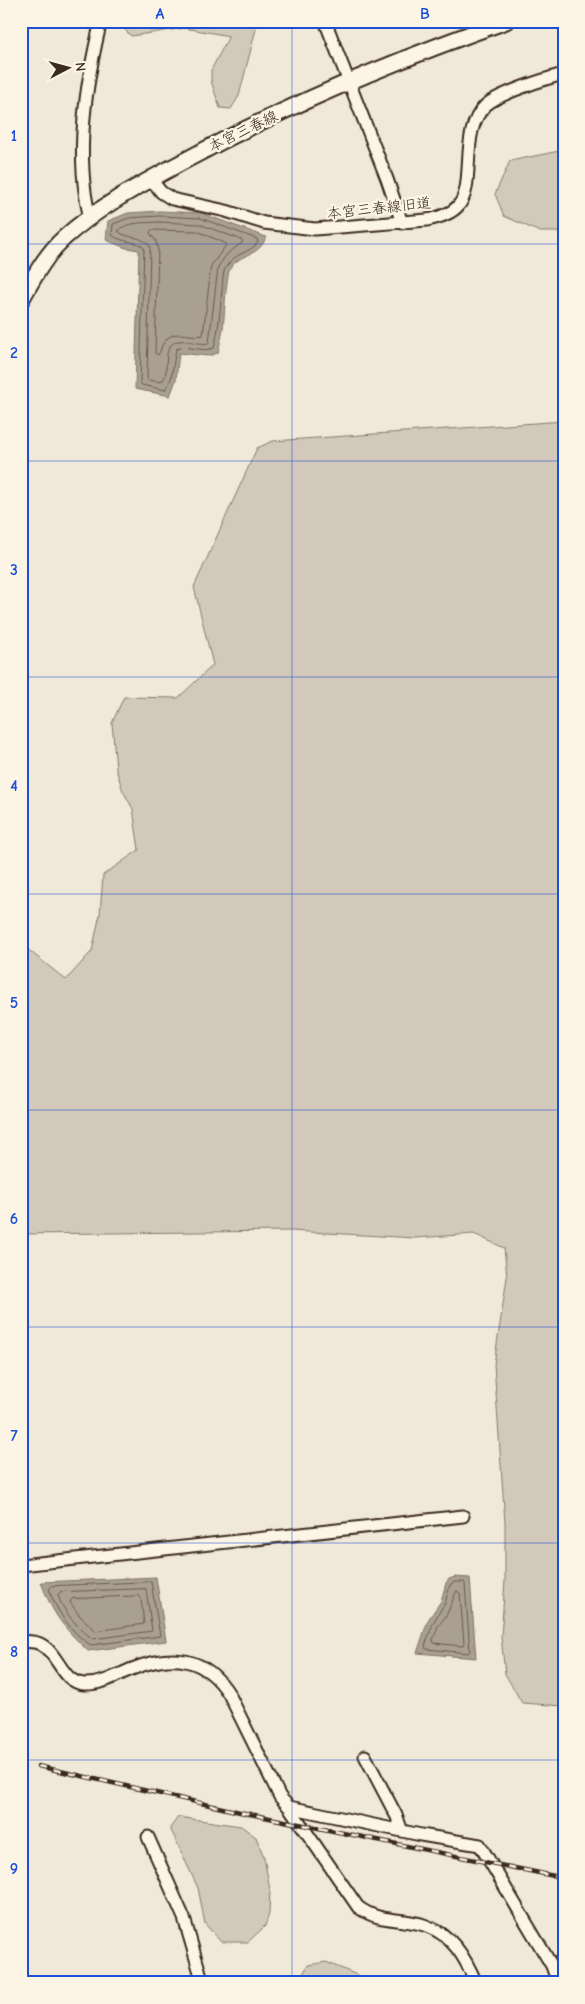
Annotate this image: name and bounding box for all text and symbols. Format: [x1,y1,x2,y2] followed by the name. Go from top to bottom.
[156,5,165,23] text: A
[420,5,430,23] text: B
[42,42,92,92] north arrow
[72,61,89,72] text: N
[205,106,281,156] street label: 本宮三春線
[11,127,17,145] text: 1
[326,194,432,222] street label: 本宮三春線旧道
[10,344,18,362] text: 2
[10,561,18,579] text: 3
[10,777,18,795] text: 4
[10,994,18,1012] text: 5
[10,1210,18,1228] text: 6
[10,1427,18,1445] text: 7
[10,1643,18,1661] text: 8
[10,1860,18,1878] text: 9

